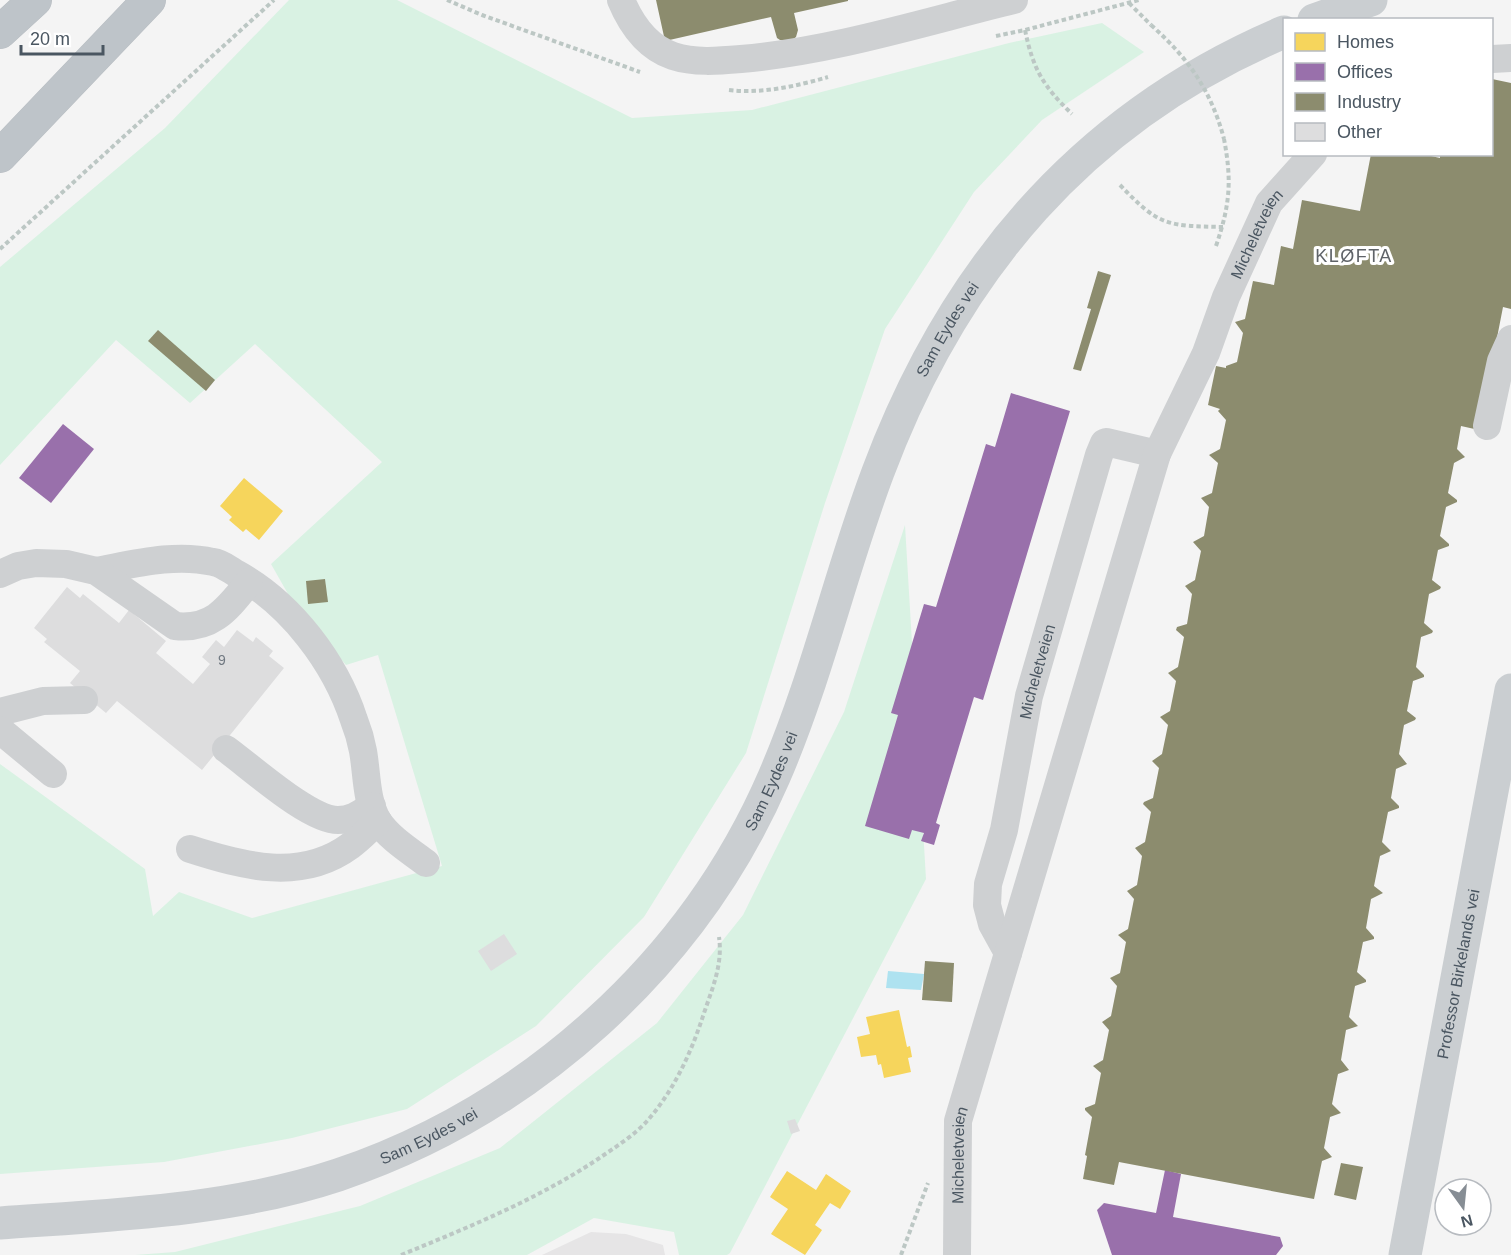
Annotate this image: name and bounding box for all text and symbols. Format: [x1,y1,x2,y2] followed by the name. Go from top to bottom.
[21,18,104,56] scale bar
[1283,18,1493,156] legend
[30,29,70,49] text: 20 m
[1337,32,1394,52] text: Homes
[1337,62,1393,82] text: Offices
[1337,92,1401,112] text: Industry
[1337,122,1382,142] text: Other
[1227,186,1286,281] street label: Micheletveien
[1315,246,1393,266] district label: KLØFTA
[913,279,981,379] street label: Sam Eydes vei
[1016,622,1058,721] street label: Micheletveien
[218,652,226,668] house number: 9
[741,729,800,833] street label: Sam Eydes vei
[1433,888,1482,1060] street label: Professor Birkelands vei
[377,1104,480,1167] street label: Sam Eydes vei
[949,1104,970,1204] street label: Micheletveien
[1433,1177,1493,1237] north arrow
[1459,1211,1475,1231] text: N

